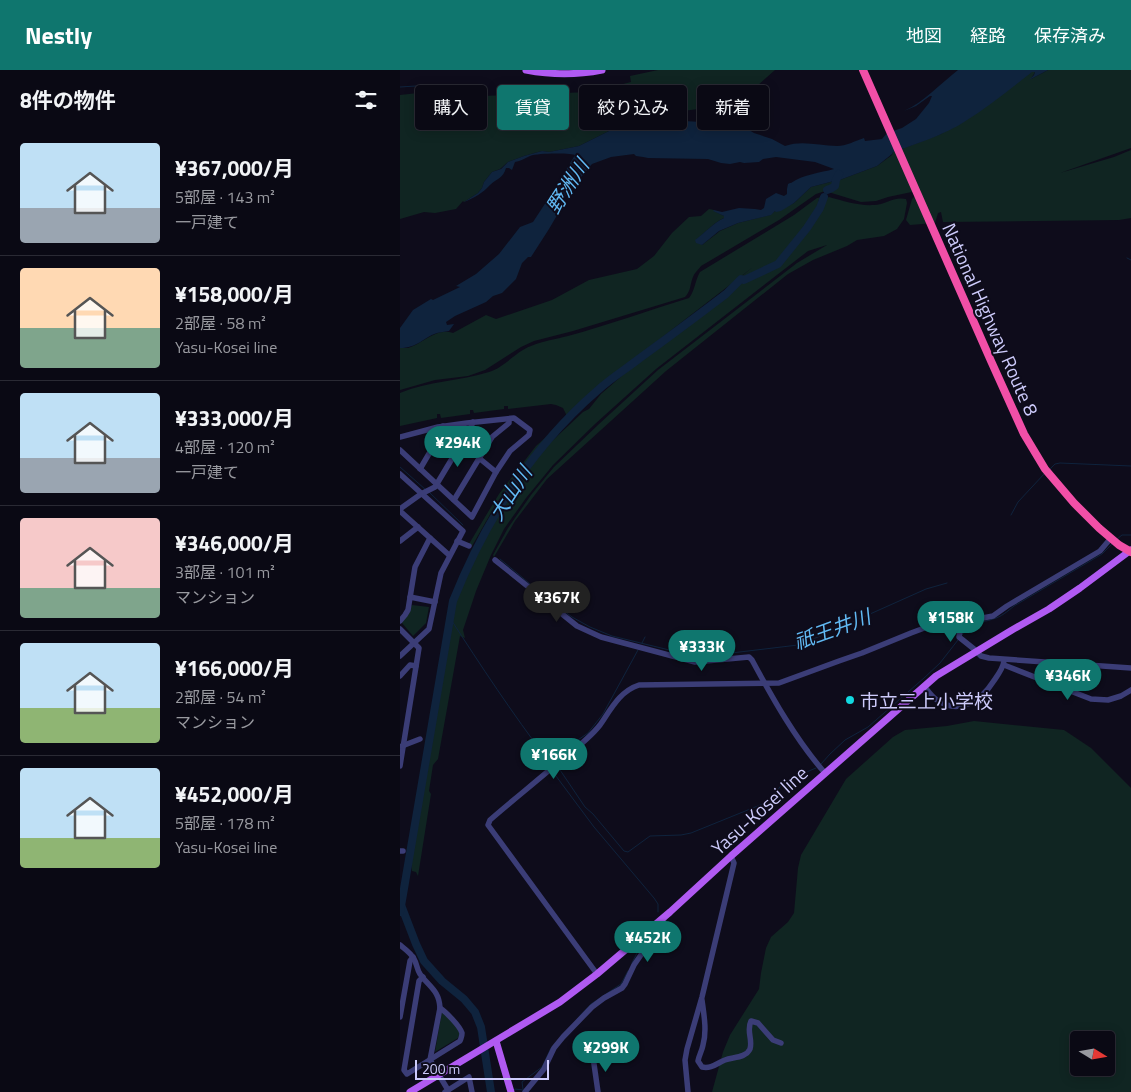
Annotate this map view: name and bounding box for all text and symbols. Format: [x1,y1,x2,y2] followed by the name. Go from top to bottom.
[25,17,92,53] text: Nestly
[906,22,942,49] text: 地図
[970,22,1006,49] text: 経路
[1034,22,1106,49] text: 保存済み
[20,84,116,116] text: 8件の物件
[415,85,487,130] chip: 購入
[497,85,569,130] chip: 賃貸
[579,85,687,130] chip: 絞り込み
[697,85,769,130] chip: 新着
[352,86,380,114] icon: filters
[538,151,597,220] water label: 野洲川
[175,152,294,184] text: ¥367,000/月
[60,163,120,223] icon: home
[175,185,275,209] text: 5部屋 · 143 m²
[175,210,239,234] text: 一戸建て
[935,218,1047,420] street label: National Highway Route 8
[175,278,294,310] text: ¥158,000/月
[60,288,120,348] icon: home
[175,311,266,335] text: 2部屋 · 58 m²
[175,335,277,359] text: Yasu-Kosei line
[175,402,294,434] text: ¥333,000/月
[60,413,120,473] icon: home
[423,426,493,468] pin: ¥294K
[435,430,481,454] text: ¥294K
[175,435,275,459] text: 4部屋 · 120 m²
[481,458,540,527] water label: 大山川
[175,460,239,484] text: 一戸建て
[175,527,294,559] text: ¥346,000/月
[60,538,120,598] icon: home
[175,560,275,584] text: 3部屋 · 101 m²
[522,580,592,623] pin: ¥367K
[175,585,255,609] text: マンション
[534,585,580,609] text: ¥367K
[789,600,877,657] water label: 祇王井川
[916,600,986,643] pin: ¥158K
[928,605,974,629] text: ¥158K
[667,630,737,672] pin: ¥333K
[679,634,725,658] text: ¥333K
[175,652,294,684] text: ¥166,000/月
[1033,658,1103,701] pin: ¥346K
[60,663,120,723] icon: home
[1045,663,1091,687] text: ¥346K
[175,685,266,709] text: 2部屋 · 54 m²
[860,686,993,715] place label: 市立三上小学校
[844,694,856,706] marker: 市立三上小学校
[175,710,255,734] text: マンション
[519,738,589,780] pin: ¥166K
[531,742,577,766] text: ¥166K
[704,759,814,861] street label: Yasu-Kosei line
[175,778,294,810] text: ¥452,000/月
[60,788,120,848] icon: home
[175,811,275,835] text: 5部屋 · 178 m²
[175,835,277,859] text: Yasu-Kosei line
[613,920,683,963] pin: ¥452K
[625,925,671,949] text: ¥452K
[571,1030,641,1073] pin: ¥299K
[1070,1031,1115,1076] north arrow
[1070,1031,1115,1076] map controls
[583,1035,629,1059] text: ¥299K
[415,1057,549,1080] scale bar
[422,1058,460,1079] text: 200 m

